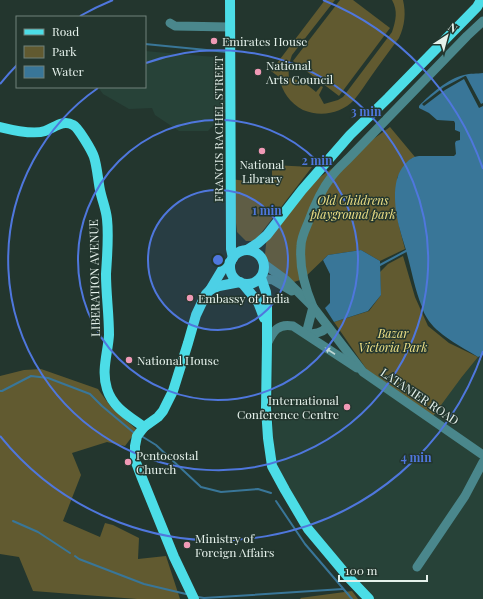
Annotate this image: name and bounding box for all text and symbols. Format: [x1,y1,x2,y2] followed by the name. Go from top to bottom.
[16,16,146,88] legend
[427,16,467,56] north arrow
[446,19,461,36] text: N
[52,23,79,39] text: Road
[222,33,307,49] place label: Emirates House
[209,36,219,46] marker: Emirates House
[52,43,77,59] text: Park
[210,56,226,202] street label: FRANCIS RACHEL STREET
[265,57,334,87] place label: National Arts Council
[51,63,85,79] text: Water
[253,67,263,77] marker: National Arts Council
[351,103,382,119] text: 3 min
[257,146,267,156] marker: National Library
[302,152,333,168] text: 2 min
[239,156,285,186] place label: National Library
[309,192,396,222] park label: Old Childrens playground park
[252,202,282,218] text: 1 min
[85,219,103,337] street label: LIBERATION AVENUE
[211,253,225,267] centre of rings
[198,290,289,306] place label: Embassy of India
[185,293,195,303] marker: Embassy of India
[359,325,427,355] park label: Bazar Victoria Park
[325,347,336,354] one-way arrow
[137,352,219,368] place label: National House
[124,355,134,365] marker: National House
[378,364,463,428] street label: LATANIER ROAD
[237,392,340,422] place label: International Conference Centre
[342,402,352,412] marker: International Conference Centre
[136,447,199,477] place label: Pentocostal Church
[400,449,432,465] text: 4 min
[123,457,133,467] marker: Pentocostal Church
[195,530,274,560] place label: Ministry of Foreign Affairs
[182,540,192,550] marker: Ministry of Foreign Affairs
[339,557,427,583] scale bar
[345,562,378,578] text: 100 m

